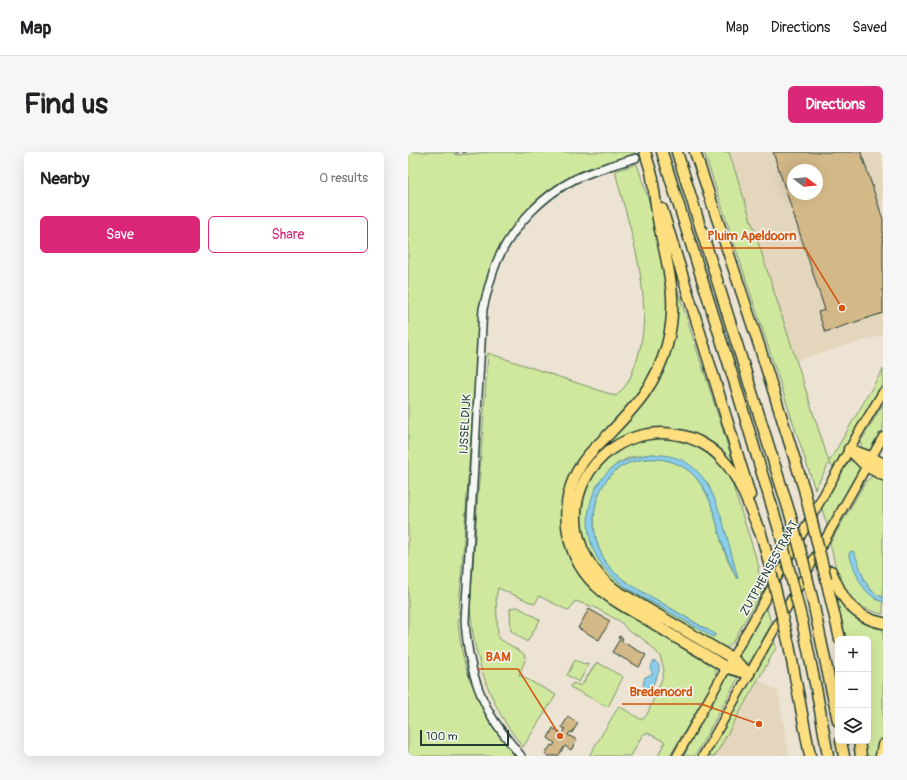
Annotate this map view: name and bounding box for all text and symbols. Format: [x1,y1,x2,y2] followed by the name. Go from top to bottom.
[20,16,51,40] text: Map
[726,19,749,36] text: Map
[771,19,830,36] text: Directions
[852,19,887,36] text: Saved
[788,86,883,123] button: Directions
[24,87,108,122] text: Find us
[787,164,823,200] north arrow
[40,168,89,189] text: Nearby
[319,170,368,186] text: 0 results
[40,216,200,253] button: Save
[208,216,368,253] button: Share
[700,223,805,248] callout: Pluim Apeldoorn
[707,228,797,244] text: Pluim Apeldoorn
[456,394,475,454] street label: IJSSELDIJK
[737,518,802,619] street label: ZUTPHENSESTRAAT
[835,636,871,744] map controls
[835,636,871,672] button: +
[477,644,518,669] callout: BAM
[485,649,511,665] text: BAM
[835,672,871,708] button: −
[622,679,701,704] callout: Bredenoord
[629,684,693,700] text: Bredenoord
[835,708,871,744] button: layers
[420,728,509,747] scale bar
[426,730,457,743] text: 100 m

